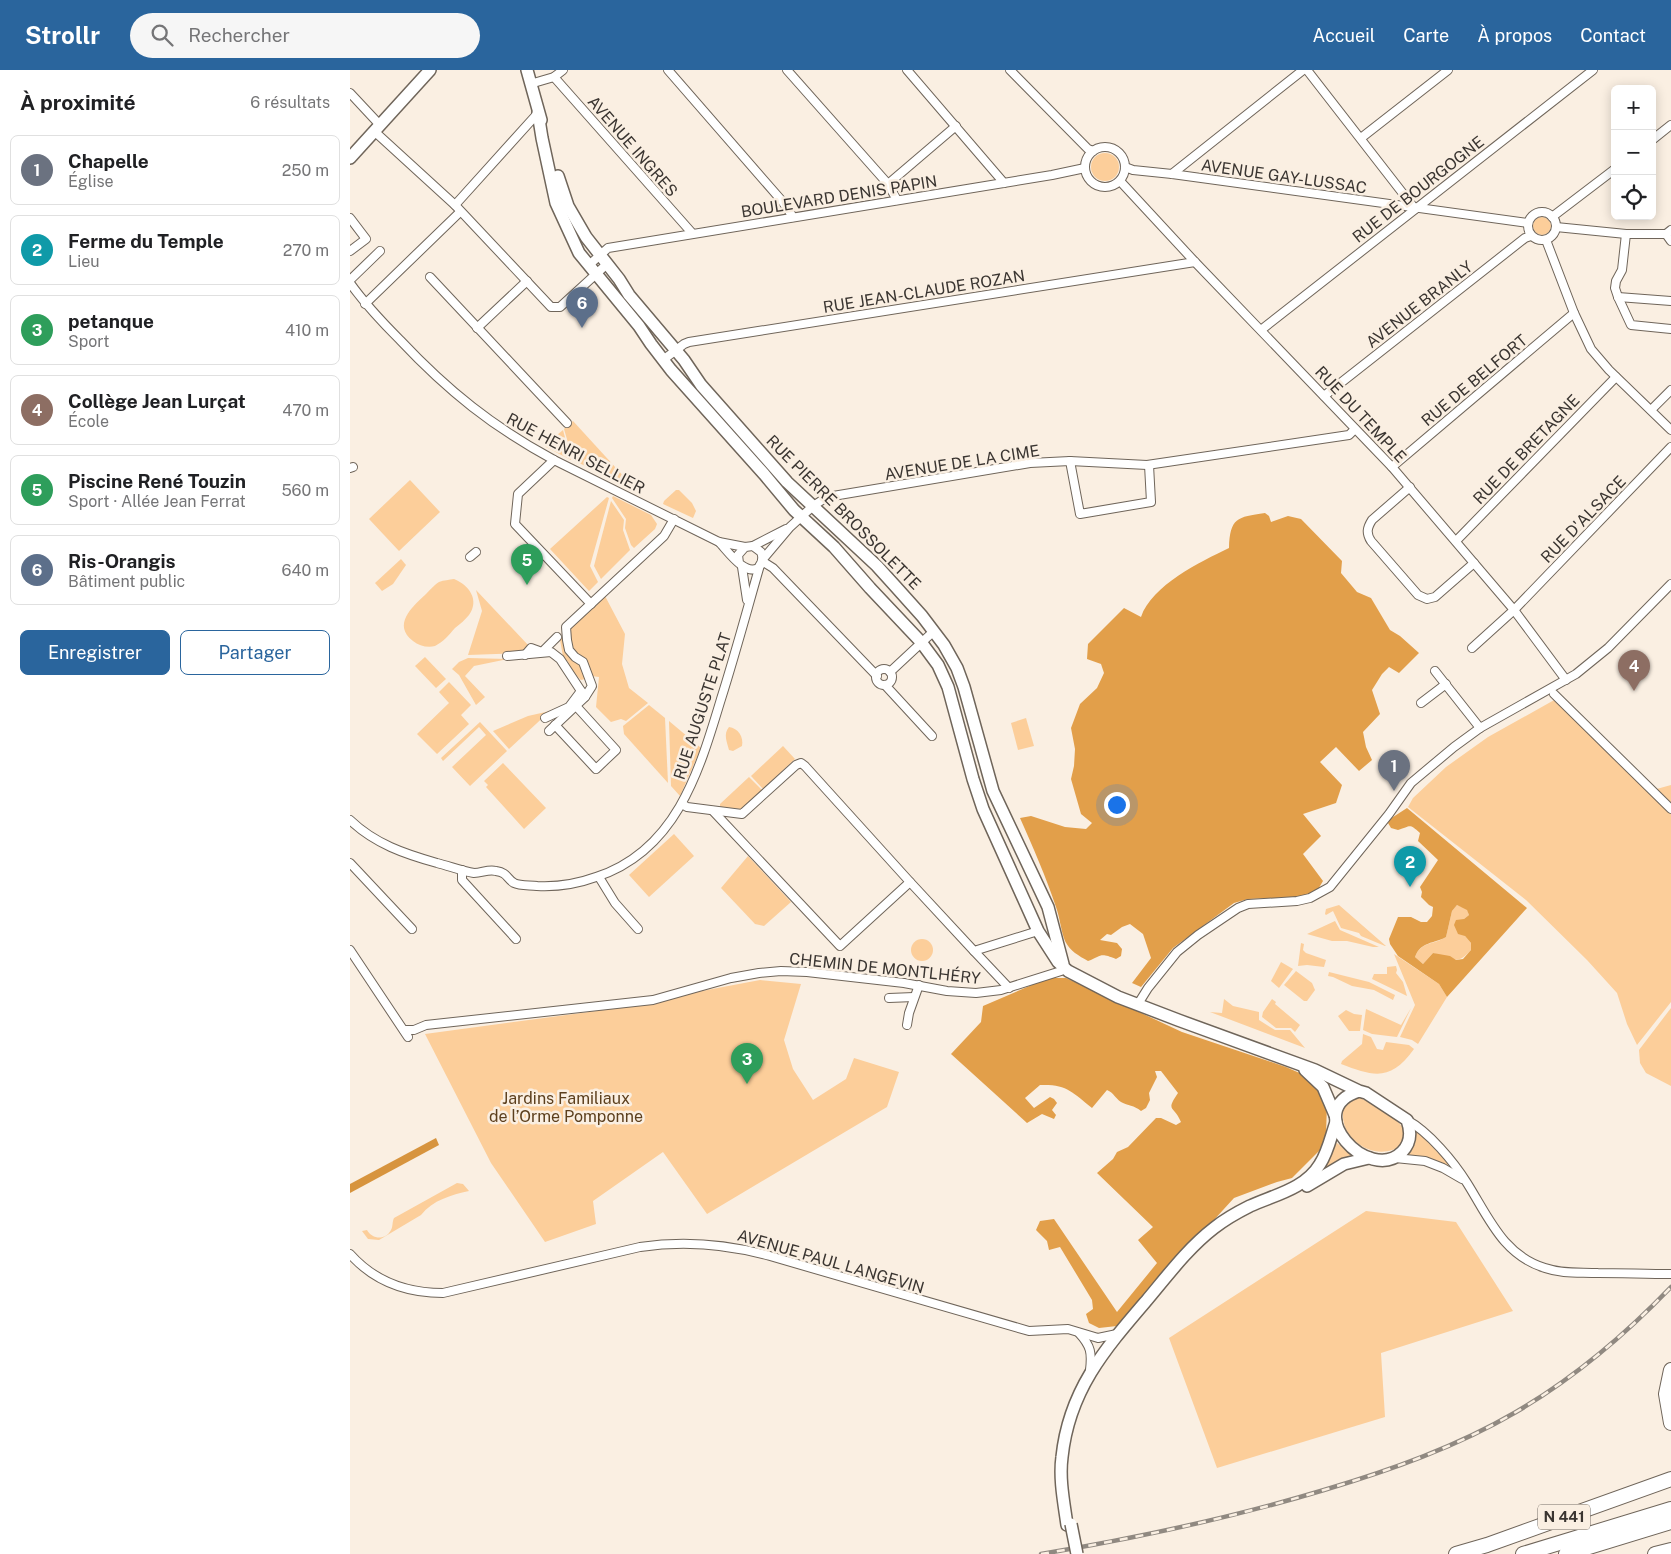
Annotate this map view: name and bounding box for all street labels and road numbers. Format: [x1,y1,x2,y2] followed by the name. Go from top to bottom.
[584,92,682,201] street label: AVENUE INGRES
[1349,132,1488,247] street label: RUE DE BOURGOGNE
[1200,155,1368,198] street label: AVENUE GAY-LUSSAC
[740,172,939,221] street label: BOULEVARD DENIS PAPIN
[1362,257,1477,352] street label: AVENUE BRANLY
[822,266,1026,317] street label: RUE JEAN-CLAUDE ROZAN
[1418,330,1531,430] street label: RUE DE BELFORT
[1311,362,1410,466] street label: RUE DU TEMPLE
[1469,391,1584,508] street label: RUE DE BRETAGNE
[503,409,648,498] street label: RUE HENRI SELLIER
[762,431,925,594] street label: RUE PIERRE BROSSOLETTE
[883,441,1041,484] street label: AVENUE DE LA CIME
[1537,472,1630,567] street label: RUE D'ALSACE
[670,630,735,782] street label: RUE AUGUSTE PLAT
[788,948,982,988] street label: CHEMIN DE MONTLHÉRY
[735,1226,927,1297] street label: AVENUE PAUL LANGEVIN
[1538,1504,1590,1530] road number: N 441

